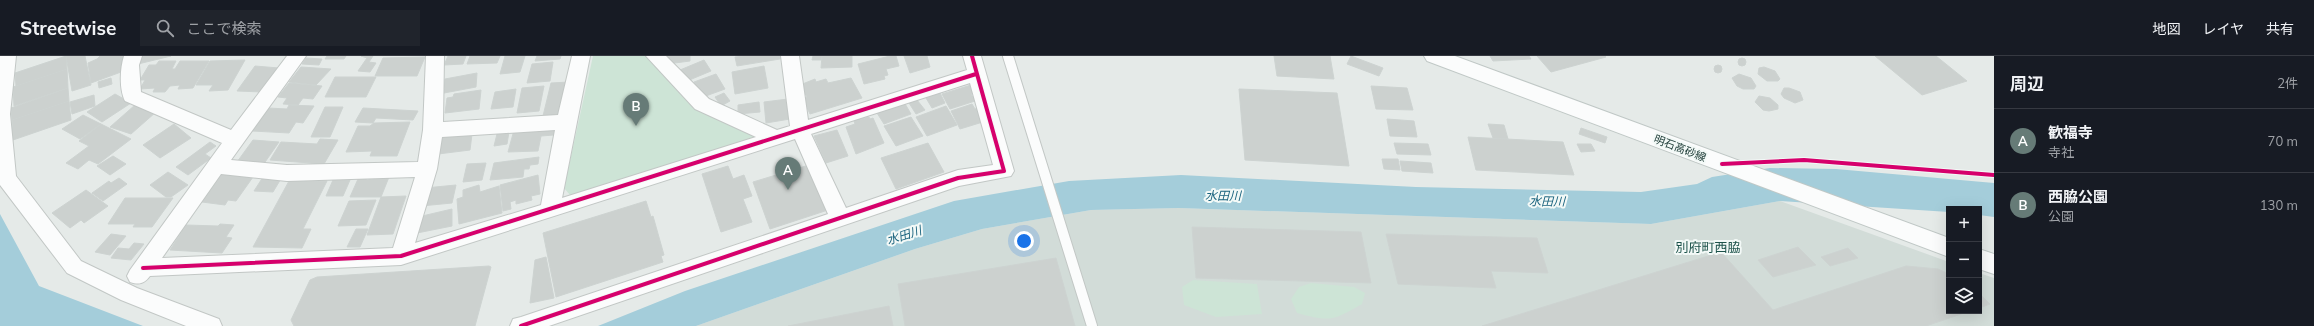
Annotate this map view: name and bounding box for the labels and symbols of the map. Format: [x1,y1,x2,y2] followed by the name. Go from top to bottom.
[623,93,649,126] pin: B
[1652,132,1708,164] street label: 明石高砂線
[775,157,801,190] pin: A
[1205,188,1243,203] water label: 水田川
[1529,193,1567,209] water label: 水田川
[885,222,925,248] water label: 水田川
[1014,231,1034,251] your location
[1675,239,1741,255] district label: 別府町西脇

